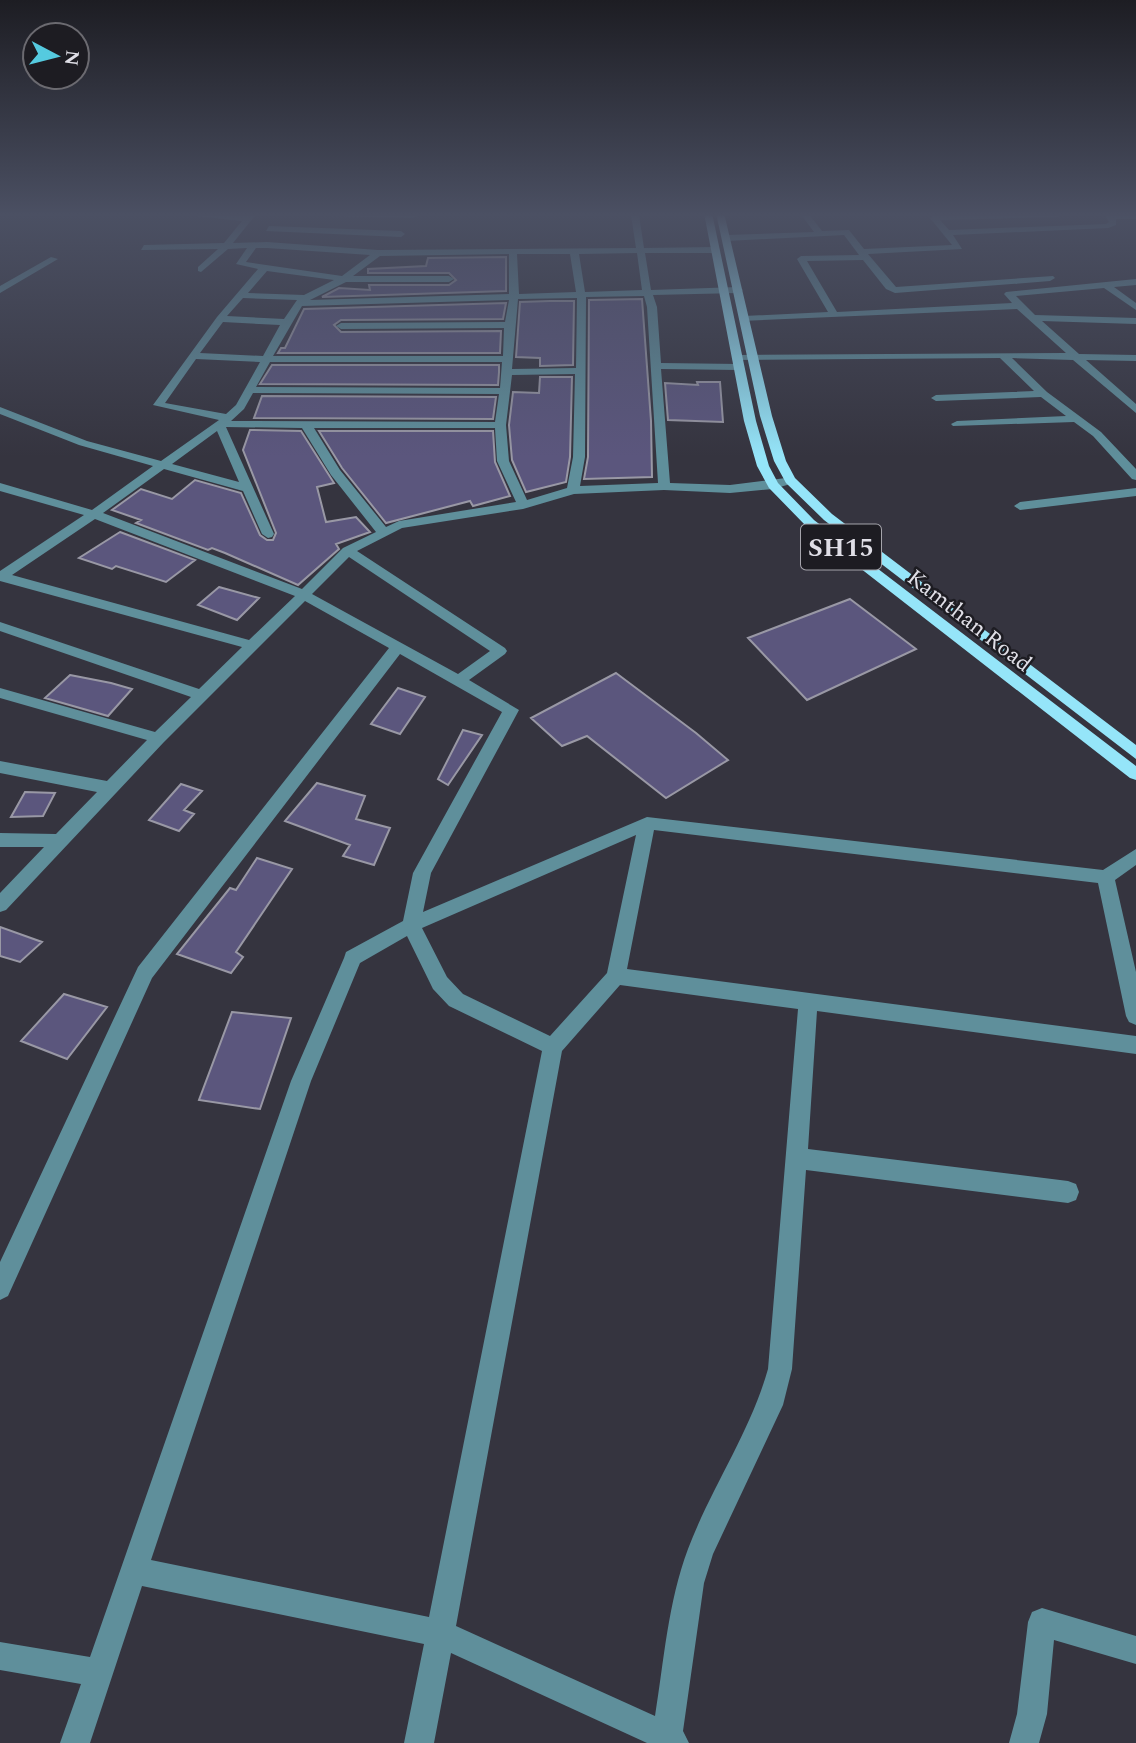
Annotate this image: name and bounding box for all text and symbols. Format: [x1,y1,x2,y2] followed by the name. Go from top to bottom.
[21,21,91,91] north arrow
[56,48,87,67] text: N
[801,524,881,569] road number: SH15
[899,561,1039,681] street label: Kamthan Road

